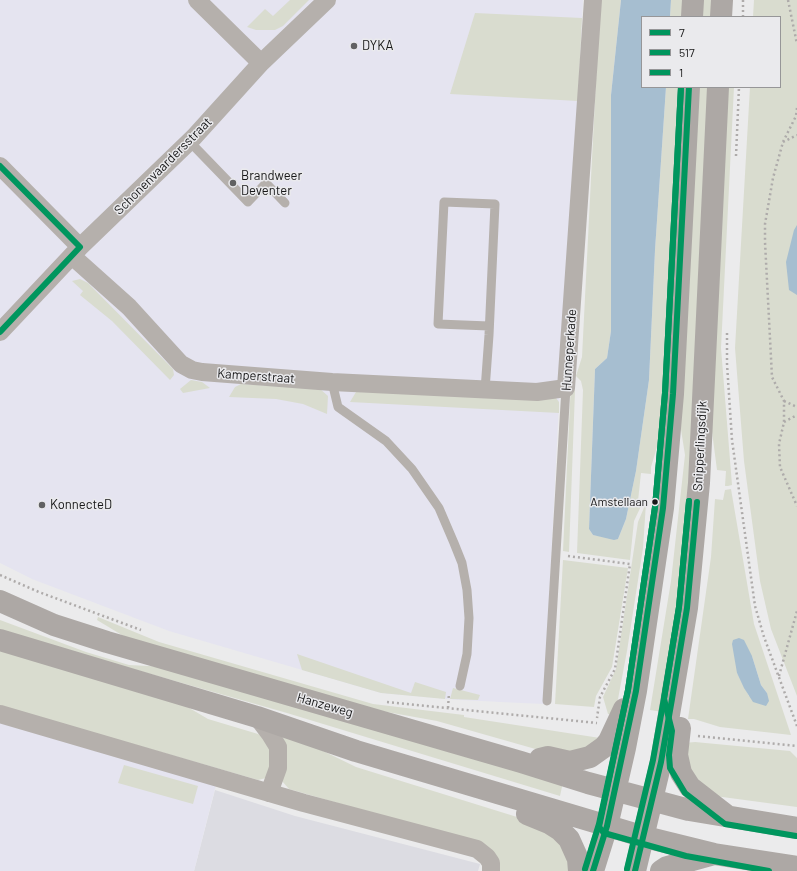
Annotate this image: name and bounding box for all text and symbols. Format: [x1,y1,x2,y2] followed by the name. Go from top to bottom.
[641,16,781,88] legend
[679,25,685,39] text: 7
[362,38,393,54] place label: DYKA
[349,41,359,51] marker: DYKA
[679,45,695,59] text: 517
[679,65,683,79] text: 1
[111,114,215,218] street label: Schonenvaardersstraat
[241,168,302,199] place label: Brandweer Deventer
[228,178,238,188] marker: Brandweer Deventer
[558,308,580,392] street label: Hunneperkade
[217,366,295,386] street label: Kamperstraat
[690,400,710,492] street label: Snipperlingsdijk
[590,495,648,509] place label: Amstellaan
[50,497,112,513] place label: KonnecteD
[650,497,660,507] marker: Amstellaan
[37,500,47,510] marker: KonnecteD
[295,690,355,720] street label: Hanzeweg

